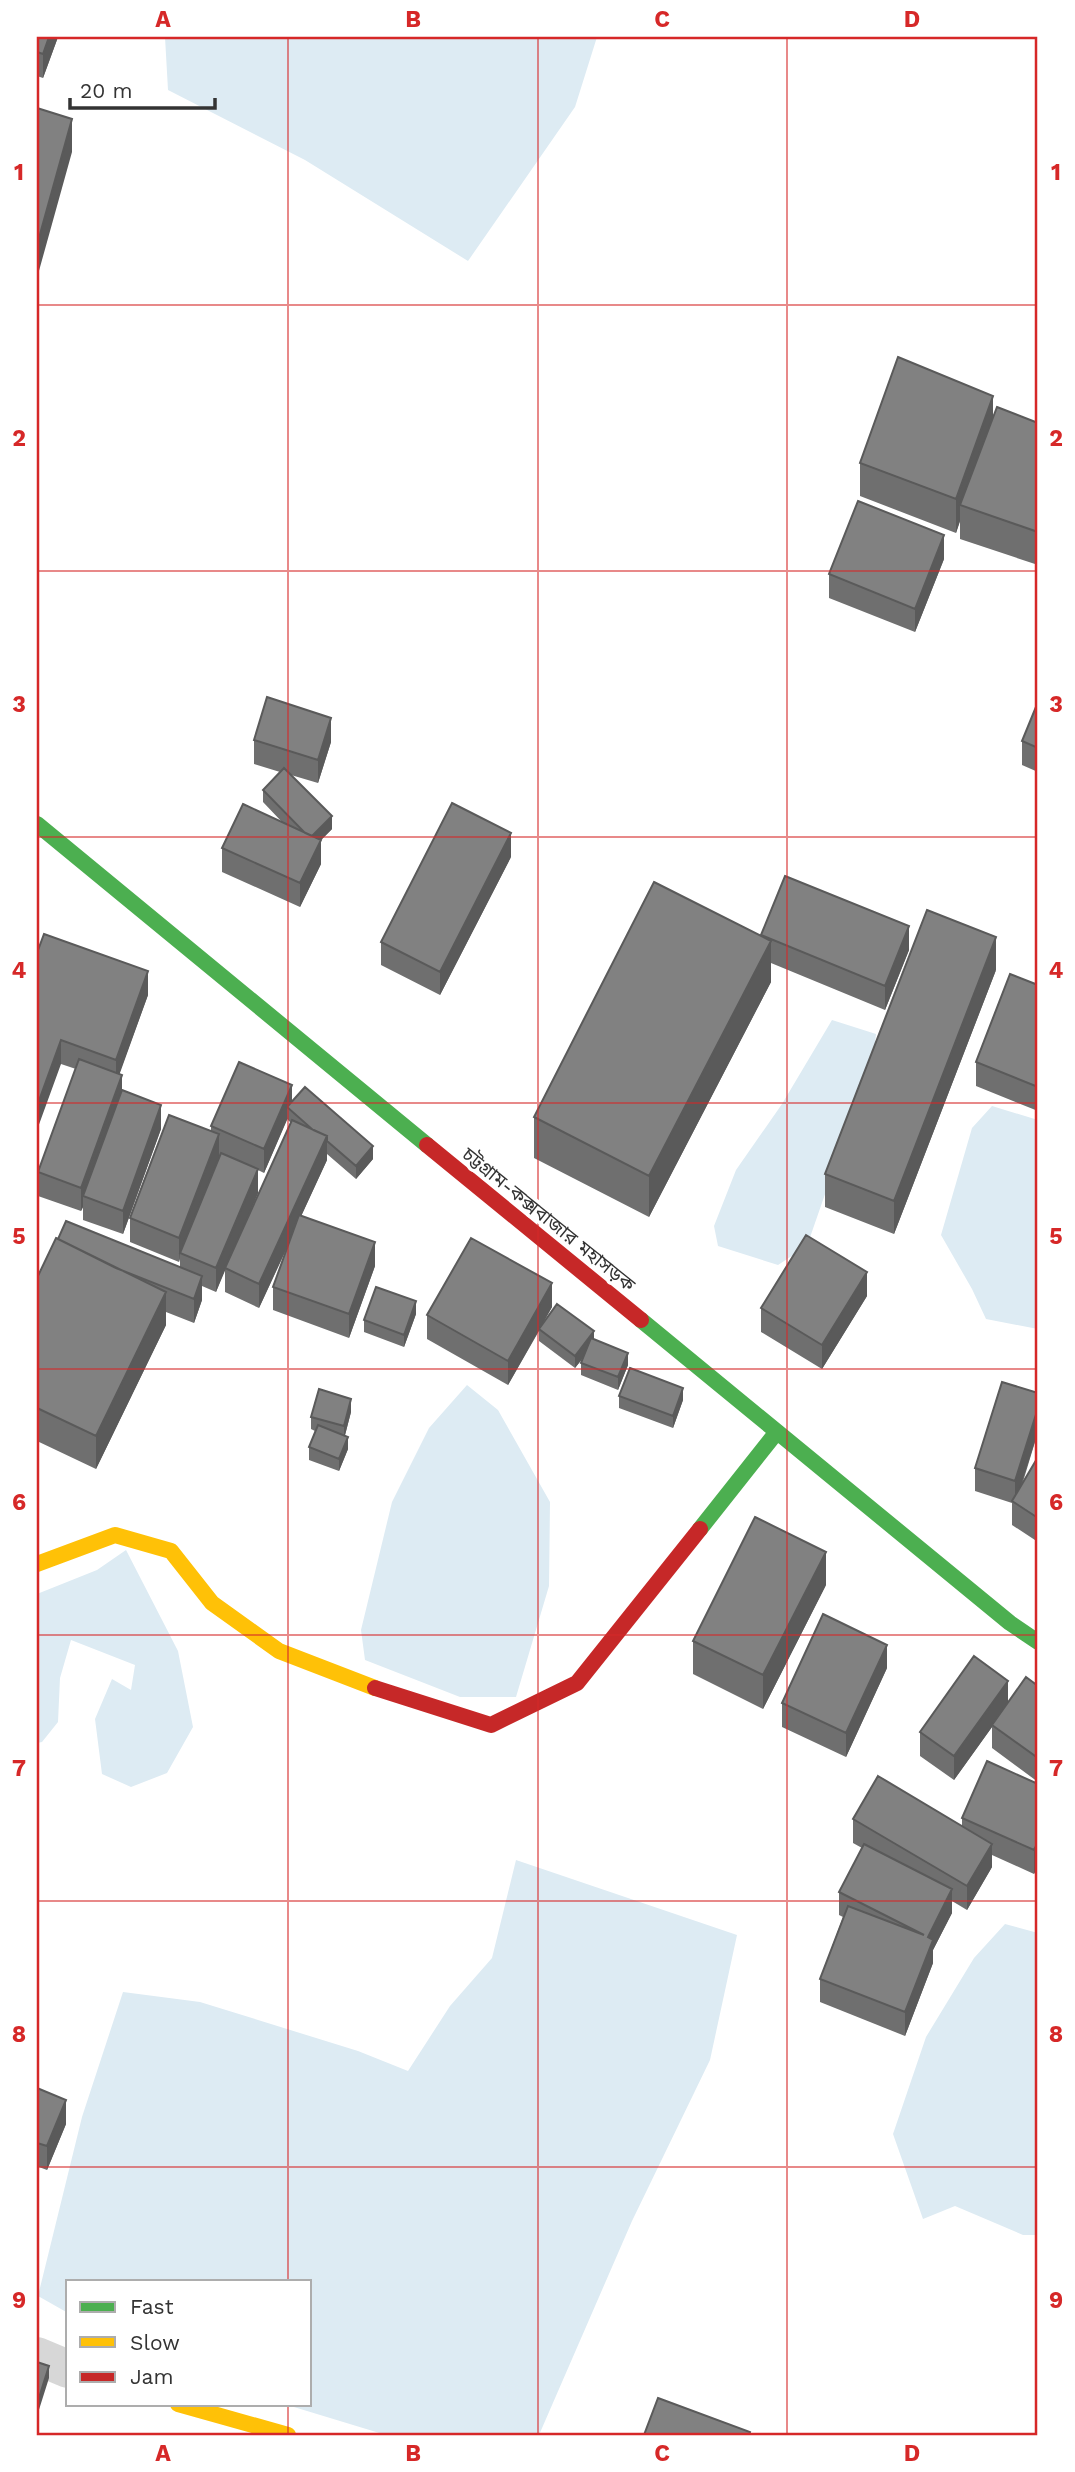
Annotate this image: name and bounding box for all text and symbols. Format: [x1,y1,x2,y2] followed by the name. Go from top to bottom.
[155,6,171,33] text: A
[405,6,421,33] text: B
[654,6,670,33] text: C
[904,6,920,33] text: D
[70,66,215,110] scale bar
[80,78,132,103] text: 20 m
[14,159,24,186] text: 1
[1051,159,1061,186] text: 1
[12,425,26,452] text: 2
[1049,425,1063,452] text: 2
[12,691,26,718] text: 3
[1049,691,1063,718] text: 3
[12,957,27,984] text: 4
[1049,957,1064,984] text: 4
[457,1142,640,1297] street label: চট্টগ্রাম-কক্সবাজার মহাসড়ক
[12,1223,26,1250] text: 5
[1049,1223,1063,1250] text: 5
[12,1489,26,1516] text: 6
[1049,1489,1063,1516] text: 6
[12,1755,26,1782] text: 7
[1049,1755,1063,1782] text: 7
[12,2021,26,2048] text: 8
[1049,2021,1063,2048] text: 8
[66,2280,312,2406] legend
[12,2287,26,2314] text: 9
[1049,2287,1063,2314] text: 9
[130,2294,174,2319] text: Fast
[130,2330,180,2355] text: Slow
[130,2364,173,2389] text: Jam
[155,2440,171,2467] text: A
[405,2440,421,2467] text: B
[654,2440,670,2467] text: C
[904,2440,920,2467] text: D

